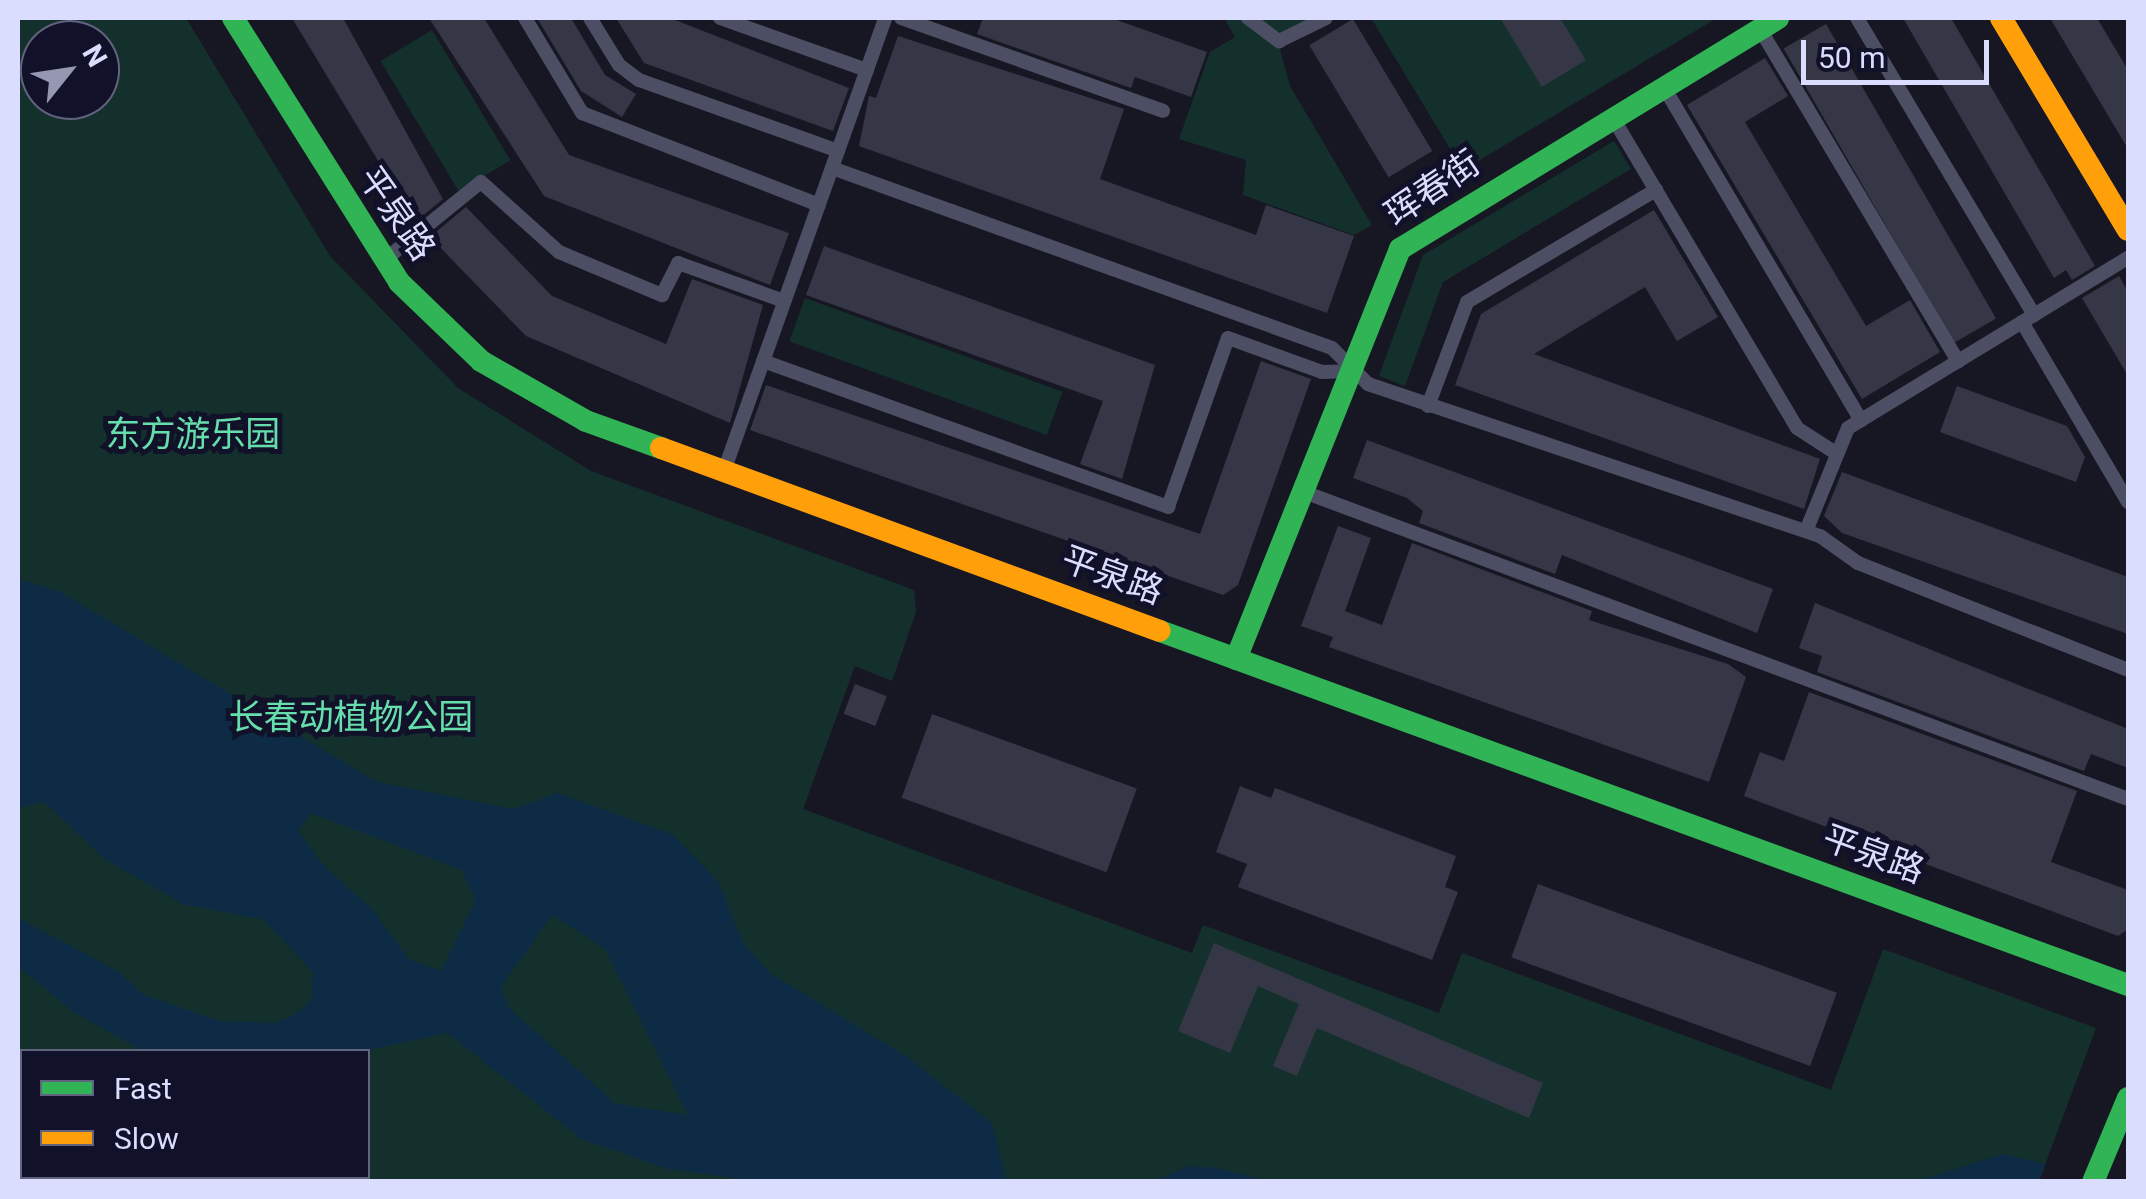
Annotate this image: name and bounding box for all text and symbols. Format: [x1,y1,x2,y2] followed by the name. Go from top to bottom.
[20,20,120,120] north arrow
[1806,20,1994,82] scale bar
[75,39,114,73] text: N
[1818,40,1885,75] text: 50 m
[1378,142,1488,236] street label: 珲春街
[349,159,443,269] street label: 平泉路
[106,414,280,456] park label: 东方游乐园
[1055,538,1169,614] street label: 平泉路
[229,697,473,739] park label: 长春动植物公园
[1816,817,1930,893] street label: 平泉路
[20,1049,370,1179] legend
[114,1071,172,1106] text: Fast
[114,1121,179,1156] text: Slow

